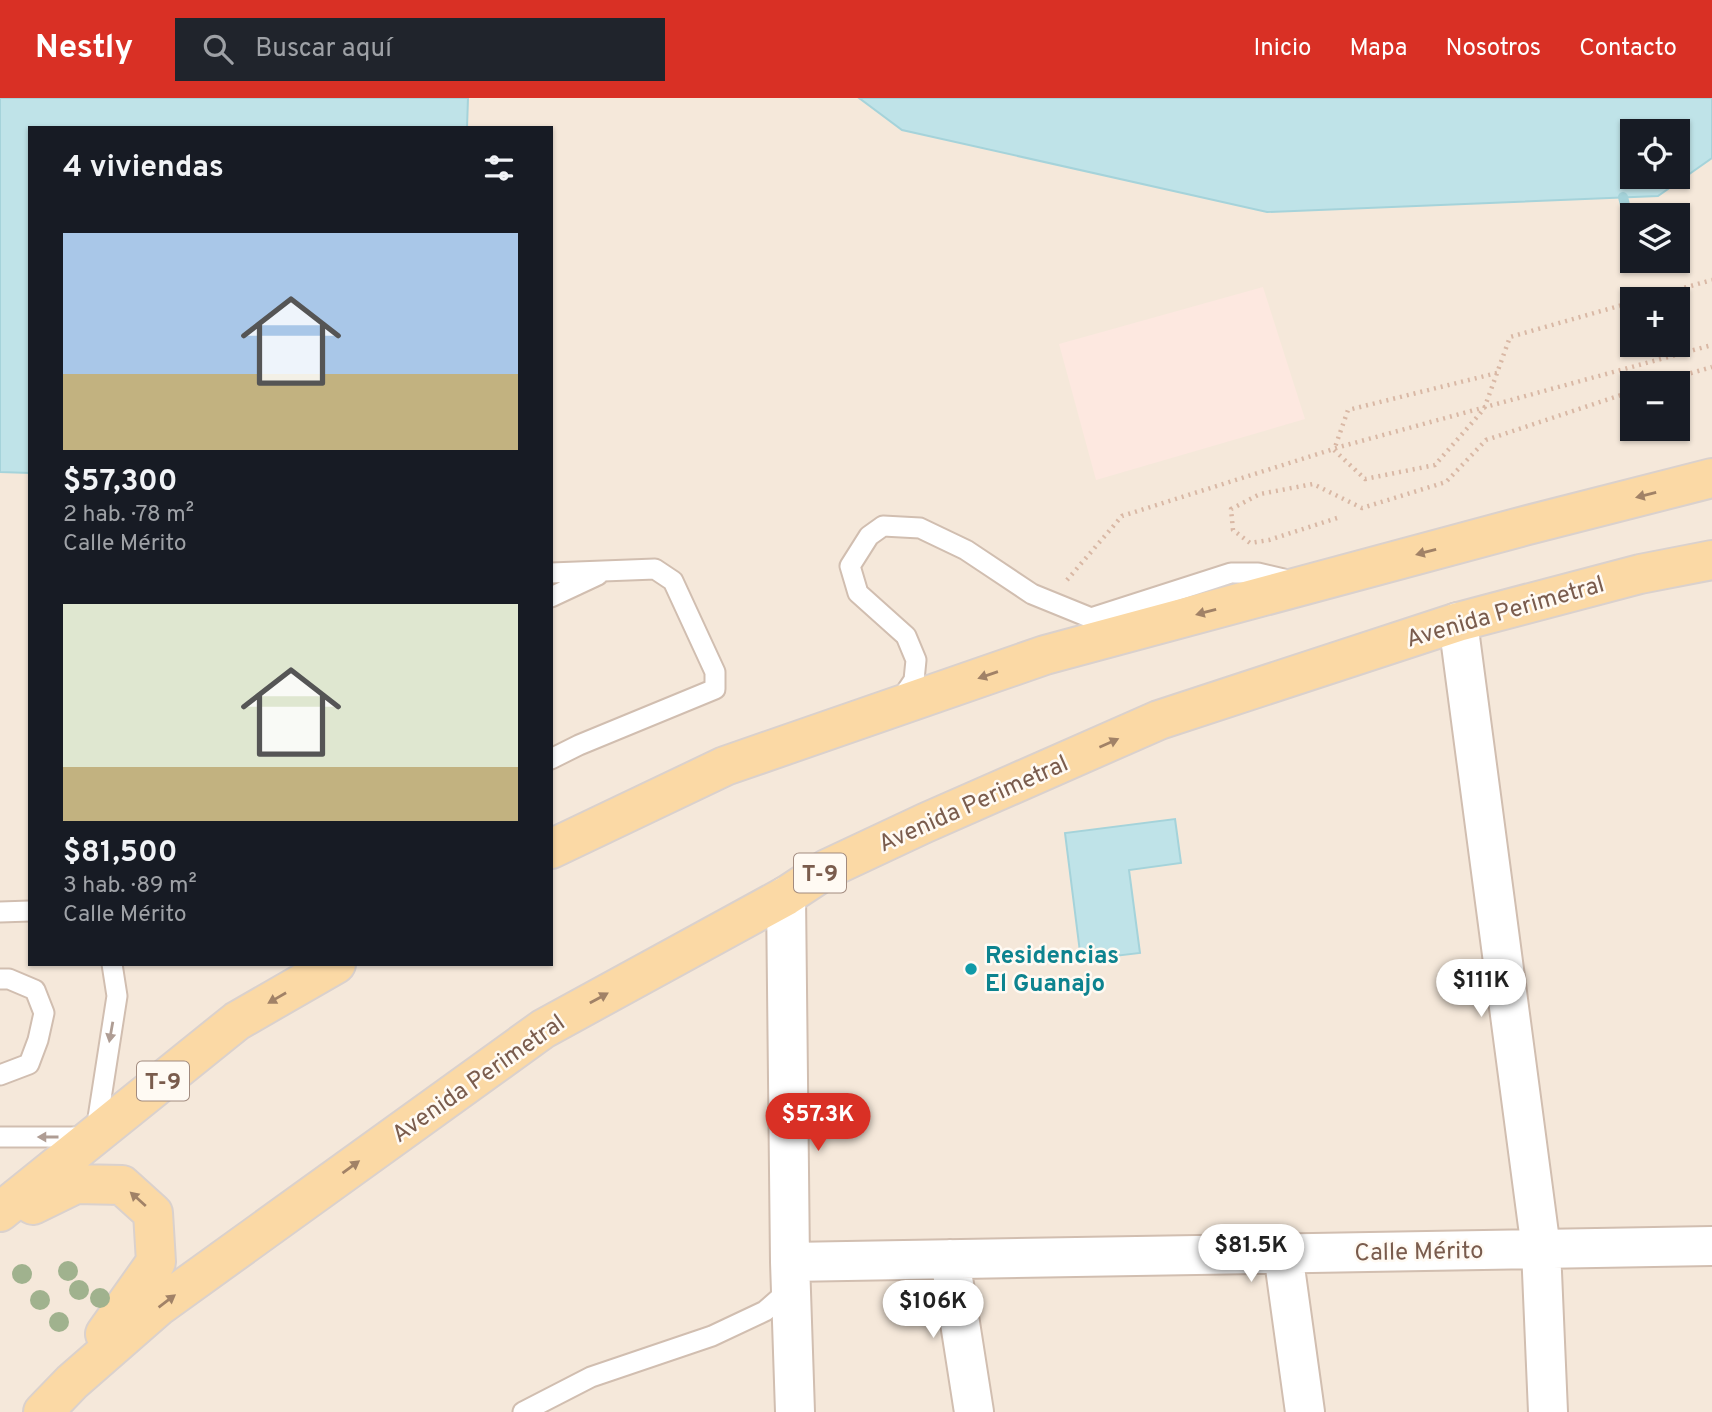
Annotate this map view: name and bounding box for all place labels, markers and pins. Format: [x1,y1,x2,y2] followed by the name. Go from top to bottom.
[985,942,1119,1000] place label: Residencias El Guanajo
[1432,960,1530,1019] pin: $111K
[963,961,979,977] marker: Residencias El Guanajo
[761,1094,875,1153] pin: $57.3K
[1194,1224,1308,1284] pin: $81.5K
[884,1280,982,1340] pin: $106K

